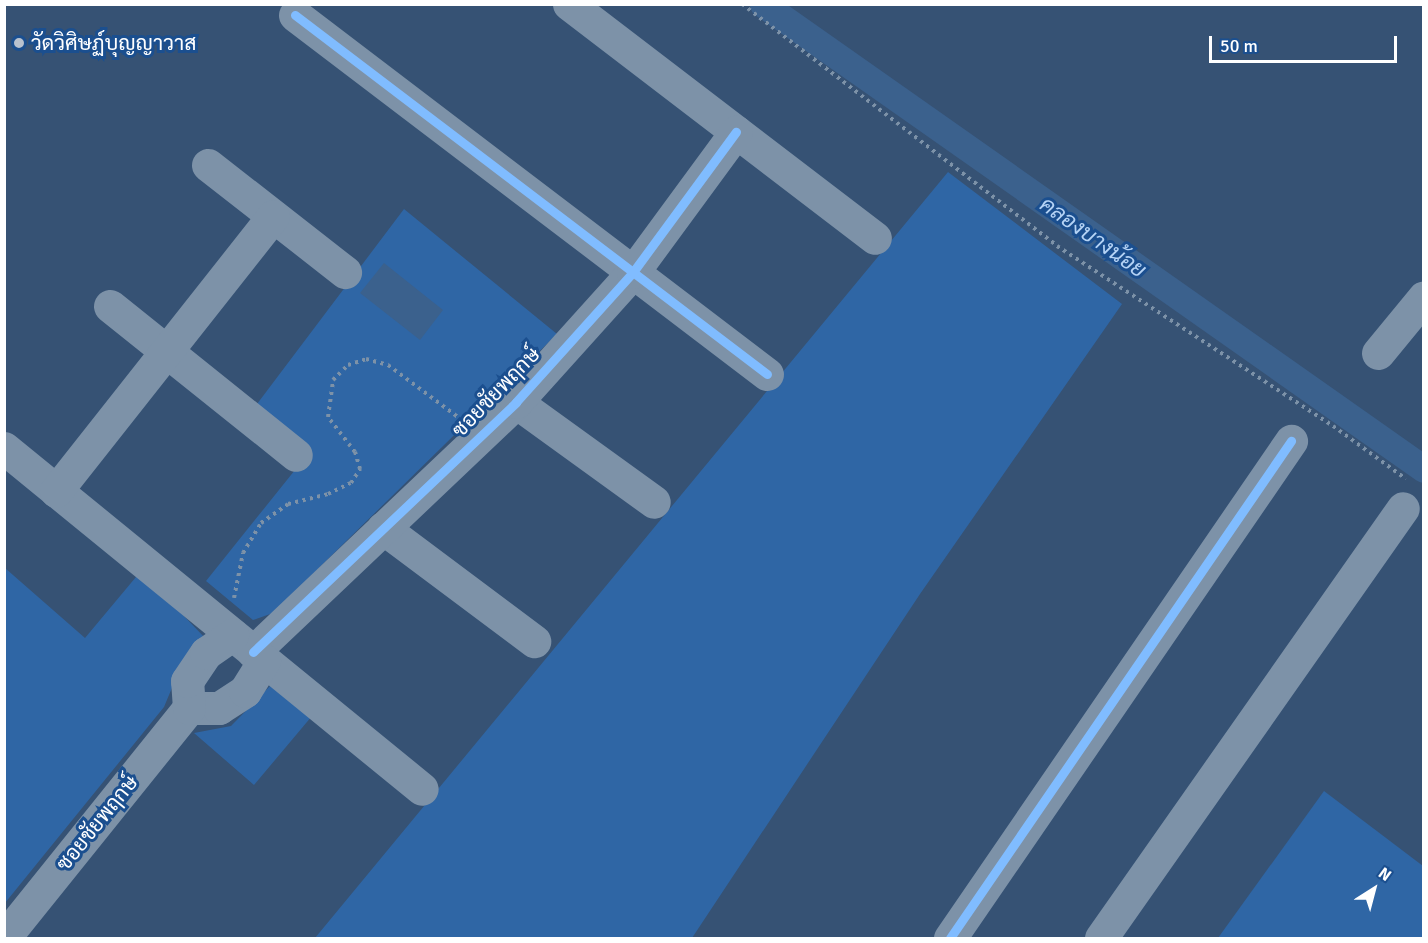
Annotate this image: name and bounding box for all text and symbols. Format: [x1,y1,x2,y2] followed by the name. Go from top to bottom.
[1212,24,1400,62] scale bar
[31,30,196,56] place label: วัดวิศิษฏ์บุญญาวาส
[1220,35,1258,57] text: 50 m
[12,36,26,50] marker: วัดวิศิษฏ์บุญญาวาส
[1035,191,1151,283] water label: คลองบางน้อย
[447,342,545,442] street label: ซอยชัยพฤกษ์
[51,770,143,876] street label: ซอยชัยพฤกษ์
[1344,859,1404,919] north arrow
[1374,863,1395,886] text: N

